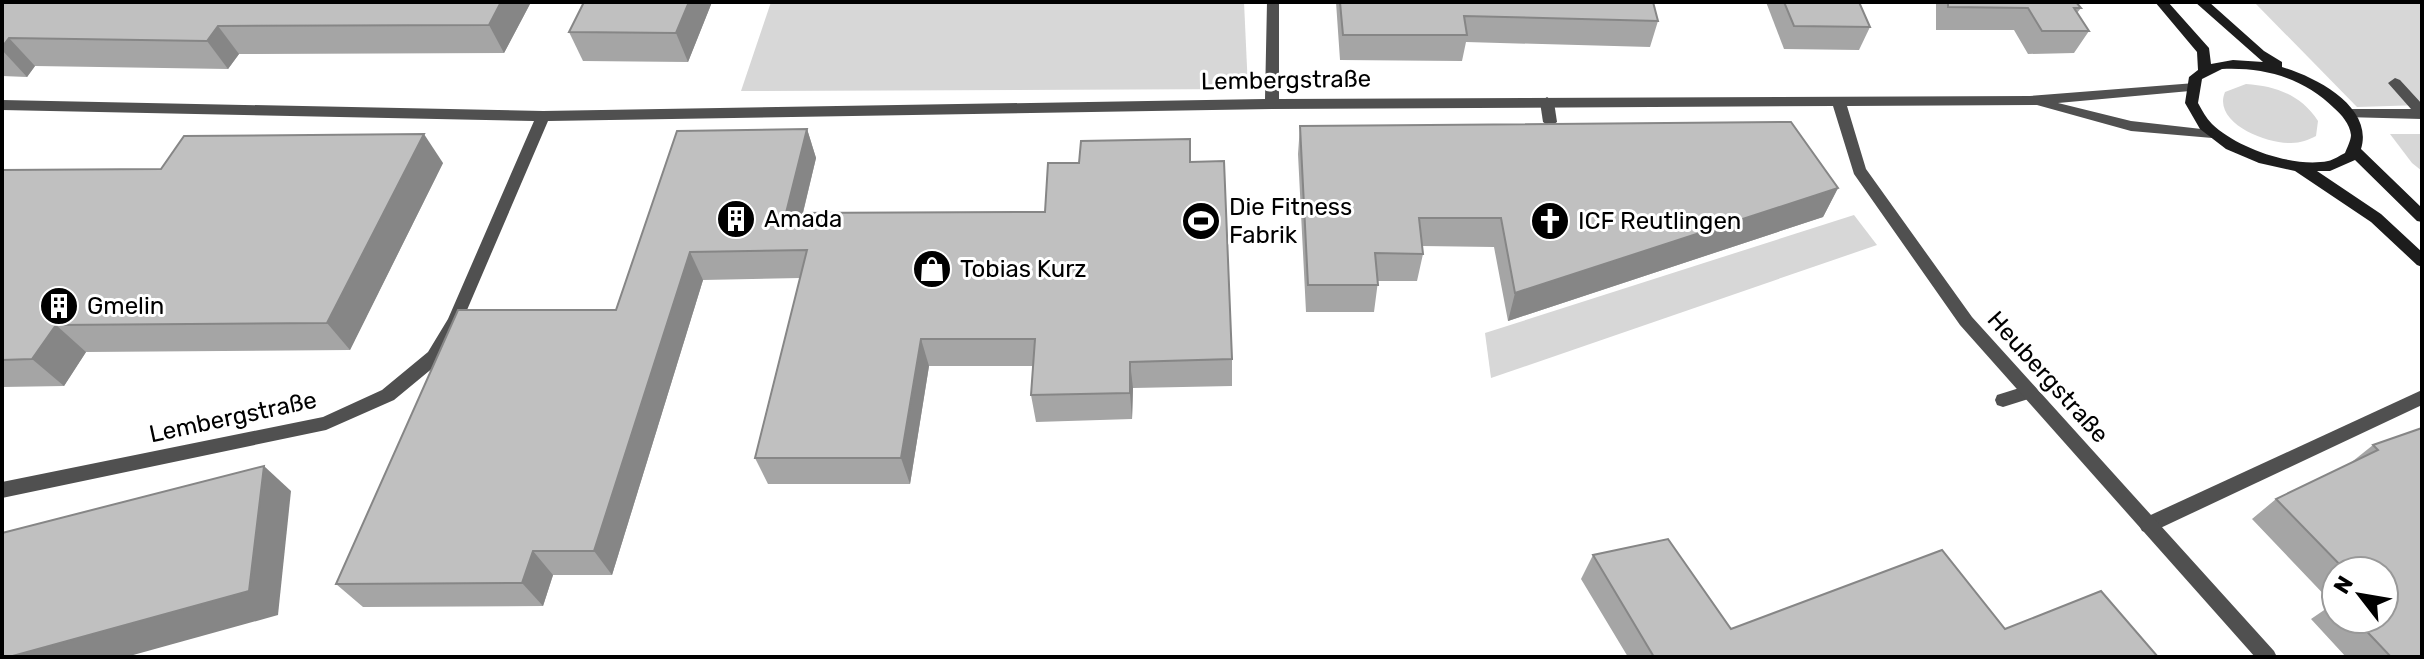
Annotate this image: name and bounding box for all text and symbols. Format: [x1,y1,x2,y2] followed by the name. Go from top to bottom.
[1201,65,1371,95] street label: Lembergstraße
[1229,193,1352,249] place label: Die Fitness Fabrik
[715,198,757,240] building icon: Amada
[1180,200,1222,242] sports icon: Die Fitness Fabrik
[1529,200,1571,242] church icon: ICF Reutlingen
[764,205,842,233] place label: Amada
[1578,207,1741,235] place label: ICF Reutlingen
[911,248,953,290] shop icon: Tobias Kurz
[960,255,1087,283] place label: Tobias Kurz
[38,285,80,327] building icon: Gmelin
[87,292,164,320] place label: Gmelin
[1982,305,2114,449] street label: Heubergstraße
[147,386,319,448] street label: Lembergstraße
[2320,555,2400,635] north arrow
[2328,571,2359,599] text: N

